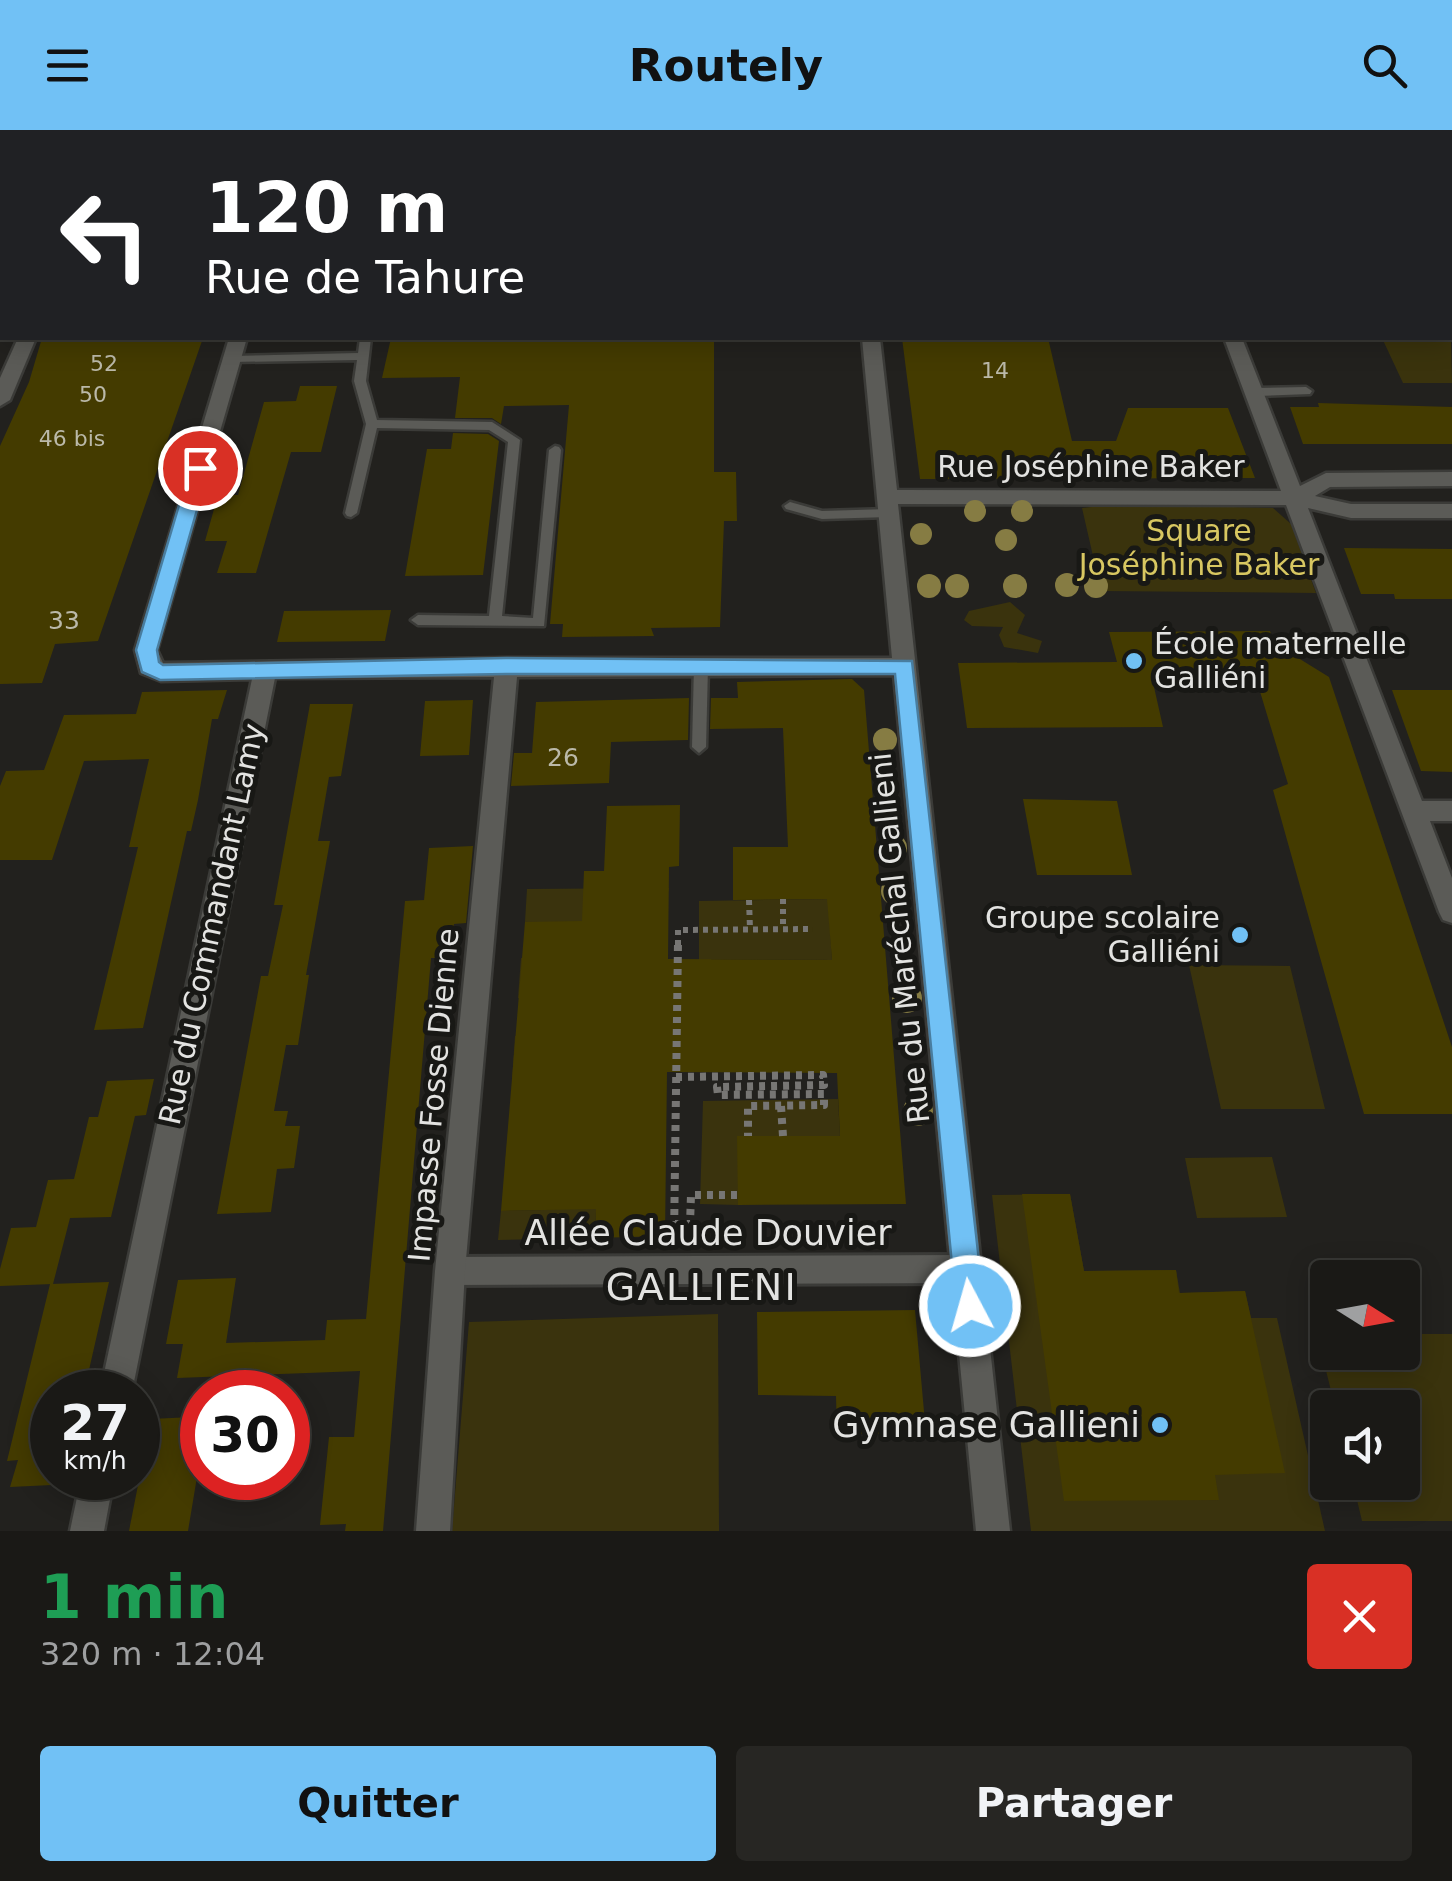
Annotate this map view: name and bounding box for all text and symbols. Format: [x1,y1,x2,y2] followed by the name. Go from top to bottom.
[40,38,95,93] icon: menu
[1357,38,1412,93] icon: search
[629,39,823,92] text: Routely
[205,167,448,249] text: 120 m
[40,170,170,300] icon: left
[205,251,525,304] text: Rue de Tahure
[90,351,118,376] house number: 52
[981,358,1009,383] house number: 14
[79,382,107,407] house number: 50
[39,426,105,451] house number: 46 bis
[158,426,243,511] pin
[173,441,228,496] icon: arrive
[937,449,1245,484] street label: Rue Joséphine Baker
[1077,513,1320,582] park label: Square Joséphine Baker
[48,606,80,635] house number: 33
[1154,626,1406,695] place label: École maternelle Galliéni
[1123,650,1145,672] marker: École maternelle Galliéni
[152,720,271,1128] street label: Rue du Commandant Lamy
[547,743,579,772] house number: 26
[863,751,936,1125] street label: Rue du Maréchal Gallieni
[985,900,1220,969] place label: Groupe scolaire Galliéni
[1229,924,1251,946] marker: Groupe scolaire Galliéni
[401,927,466,1263] street label: Impasse Fosse Dienne
[524,1213,892,1253] street label: Allée Claude Douvier
[918,1254,1022,1358] position arrow
[1310,1260,1420,1370] north arrow
[1310,1260,1420,1500] map controls
[606,1265,798,1309] district label: GALLIENI
[180,1370,310,1500] speed limit sign: 30
[1310,1390,1420,1500] button: sound
[60,1394,130,1452] text: 27
[832,1405,1140,1445] place label: Gymnase Gallieni
[1149,1414,1171,1436] marker: Gymnase Gallieni
[63,1446,127,1475] text: km/h
[40,1562,228,1632] text: 1 min
[1307,1564,1412,1669] button: close
[40,1635,265,1673] text: 320 m · 12:04
[40,1746,716,1861] button: Quitter
[736,1746,1412,1861] button: Partager

